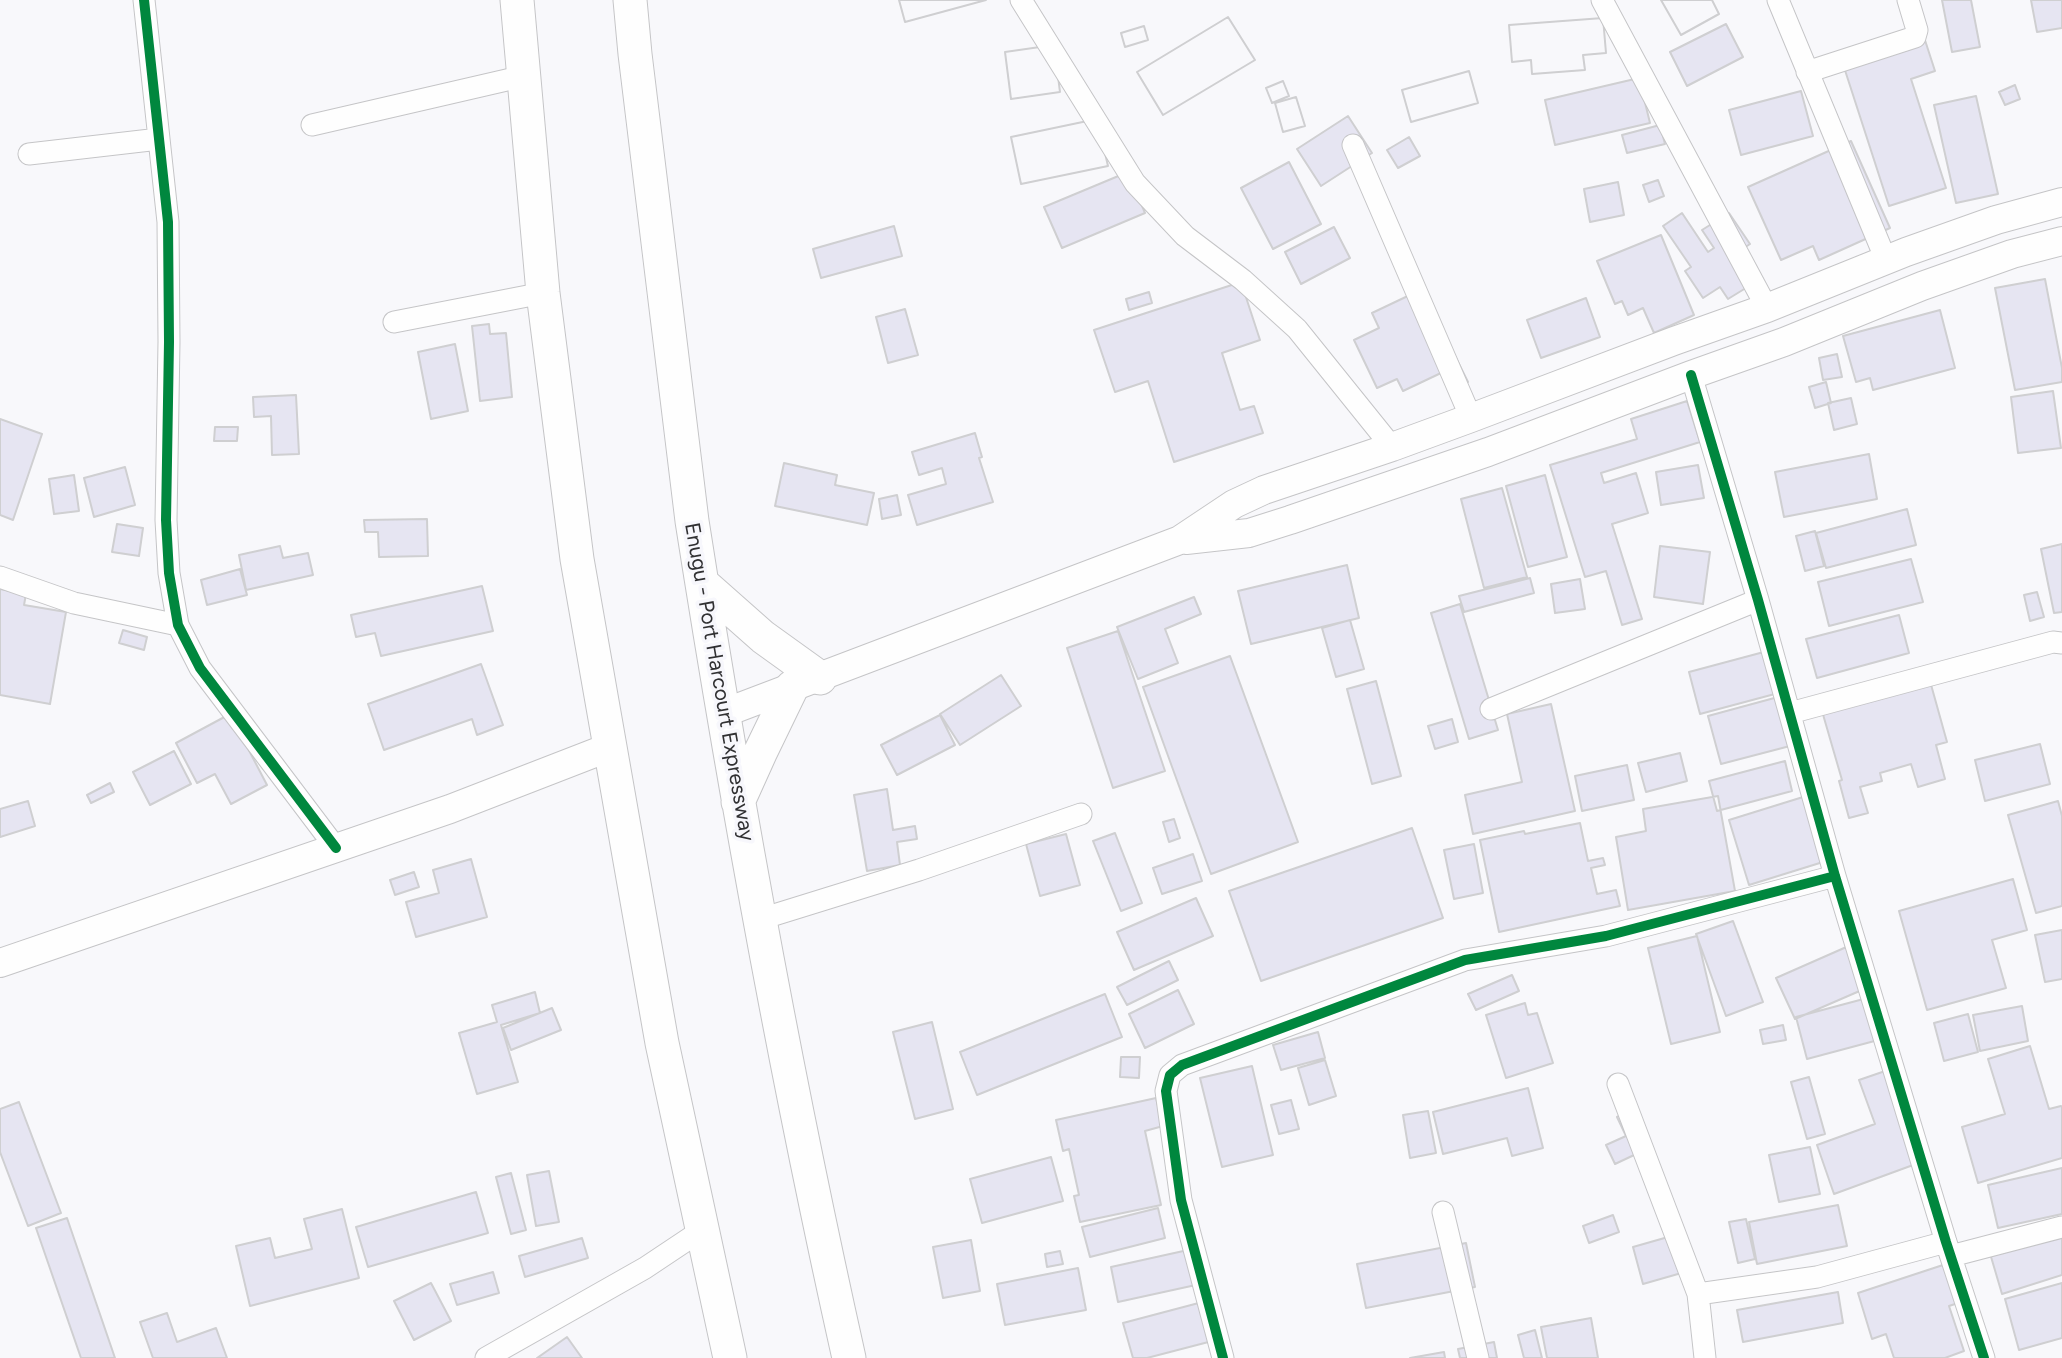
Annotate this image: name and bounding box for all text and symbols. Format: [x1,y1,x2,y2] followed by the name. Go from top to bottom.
[679,521,759,843] street label: Enugu - Port Harcourt Expressway

